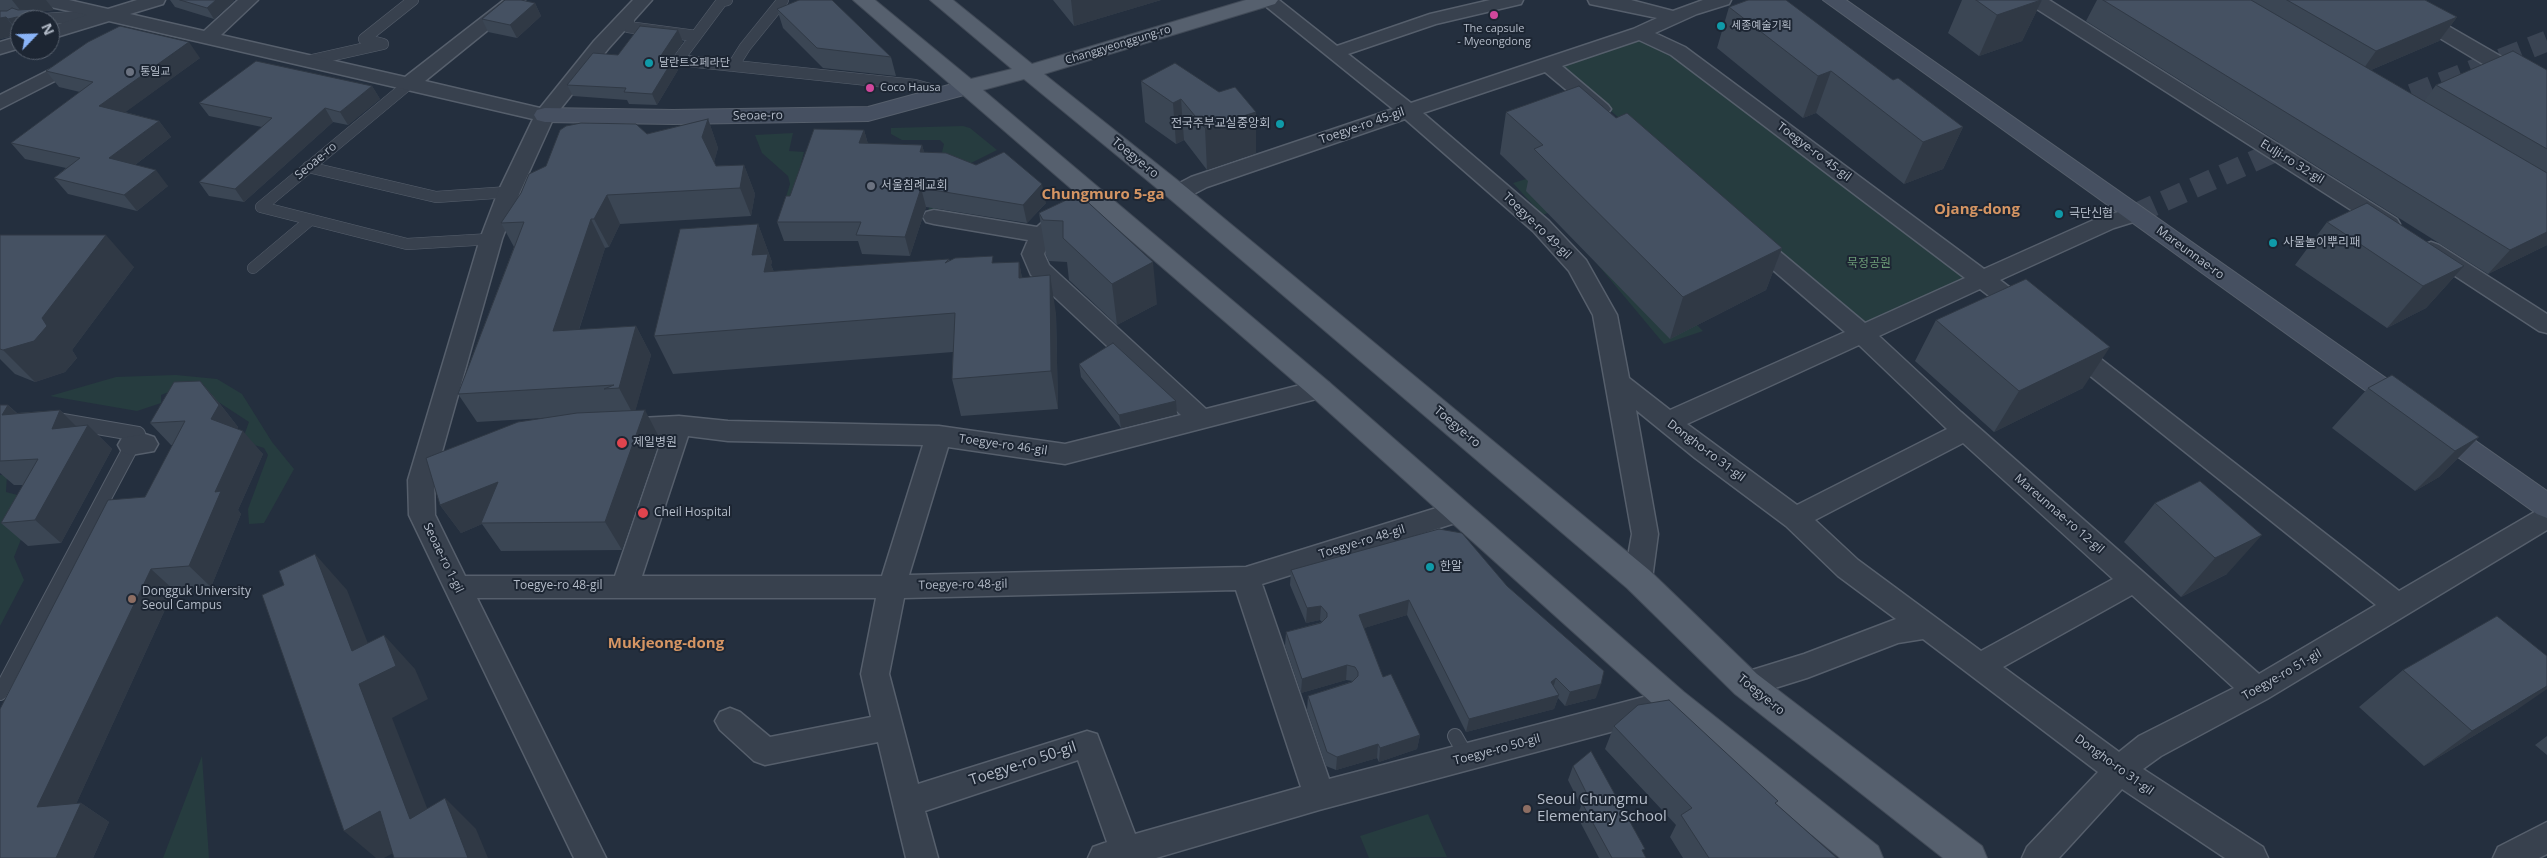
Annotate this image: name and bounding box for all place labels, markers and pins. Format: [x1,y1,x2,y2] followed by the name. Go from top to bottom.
[1488,9,1500,21] marker: The capsule - Myeongdong
[1731,19,1792,33] place label: 세종예술기획
[1715,20,1727,32] marker: 세종예술기획
[1457,22,1531,48] place label: The capsule - Myeongdong
[659,56,730,70] place label: 달란트오페라단
[643,57,655,69] marker: 달란트오페라단
[140,65,170,79] place label: 통일교
[124,66,136,78] marker: 통일교
[880,81,941,95] place label: Coco Hausa
[864,82,876,94] marker: Coco Hausa
[1171,117,1270,131] place label: 전국주부교실중앙회
[1274,118,1286,130] marker: 전국주부교실중앙회
[881,179,947,193] place label: 서울침례교회
[865,180,877,192] marker: 서울침례교회
[2069,207,2113,221] place label: 극단신협
[2053,208,2065,220] marker: 극단신협
[2283,236,2360,250] place label: 사물놀이뿌리패
[2267,237,2279,249] marker: 사물놀이뿌리패
[615,436,629,450] marker: 제일병원
[633,436,677,450] place label: 제일병원
[636,506,650,520] marker: Cheil Hospital
[654,506,731,520] place label: Cheil Hospital
[1440,560,1462,574] place label: 한알
[1424,561,1436,573] marker: 한알
[142,585,251,613] place label: Dongguk University Seoul Campus
[126,593,138,605] marker: Dongguk University Seoul Campus
[1537,791,1667,826] place label: Seoul Chungmu Elementary School
[1521,803,1533,815] marker: Seoul Chungmu Elementary School

